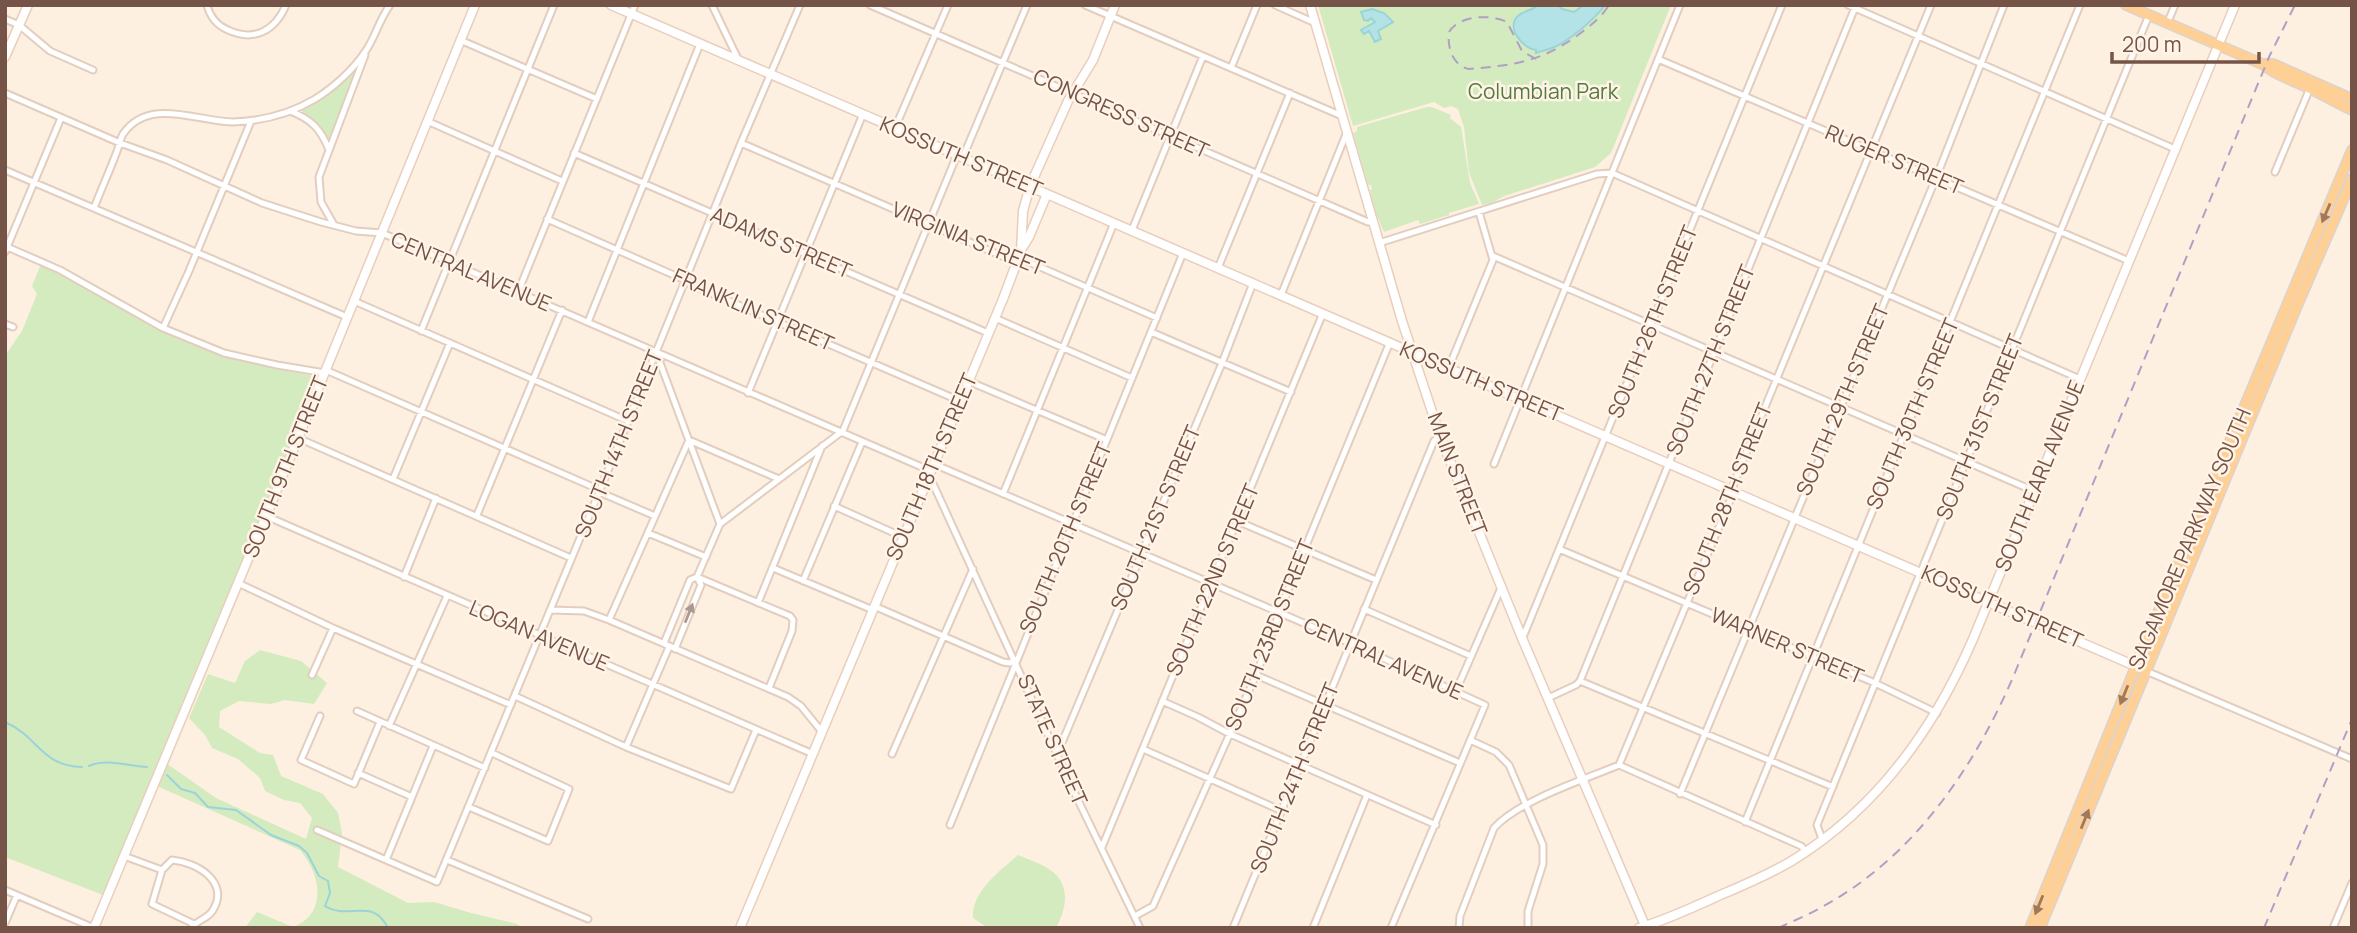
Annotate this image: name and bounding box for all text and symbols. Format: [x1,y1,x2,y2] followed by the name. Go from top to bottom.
[2112,21,2259,65] scale bar
[2122,30,2182,58] text: 200 m
[1029,62,1214,165] street label: CONGRESS STREET
[1468,77,1619,105] park label: Columbian Park
[876,109,1047,203] street label: KOSSUTH STREET
[1821,117,1968,201] street label: RUGER STREET
[888,195,1049,282] street label: VIRGINIA STREET
[707,200,856,285] street label: ADAMS STREET
[2320,203,2331,224] one-way arrow
[1601,221,1704,422] street label: SOUTH 26TH STREET
[387,225,556,318] street label: CENTRAL AVENUE
[1659,260,1761,459] street label: SOUTH 27TH STREET
[669,261,839,357] street label: FRANKLIN STREET
[1789,299,1895,500] street label: SOUTH 29TH STREET
[1859,313,1965,513] street label: SOUTH 30TH STREET
[1929,329,2029,524] street label: SOUTH 31ST STREET
[1396,334,1567,428] street label: KOSSUTH STREET
[568,345,669,541] street label: SOUTH 14TH STREET
[879,368,983,564] street label: SOUTH 18TH STREET
[236,371,334,561] street label: SOUTH 9TH STREET
[1988,376,2090,575] street label: SOUTH EARL AVENUE
[1676,398,1779,599] street label: SOUTH 28TH STREET
[2121,404,2257,674] street label: SAGAMORE PARKWAY SOUTH
[1422,408,1494,540] street label: MAIN STREET
[1103,420,1207,614] street label: SOUTH 21ST STREET
[1012,437,1118,637] street label: SOUTH 20TH STREET
[1159,479,1265,680] street label: SOUTH 22ND STREET
[1218,534,1320,735] street label: SOUTH 23RD STREET
[1917,558,2088,654] street label: KOSSUTH STREET
[465,593,614,677] street label: LOGAN AVENUE
[1707,600,1869,690] street label: WARNER STREET
[684,602,695,623] one-way arrow
[1299,610,1468,706] street label: CENTRAL AVENUE
[1011,670,1095,810] street label: STATE STREET
[1243,678,1345,877] street label: SOUTH 24TH STREET
[2119,684,2130,705] one-way arrow
[2079,809,2090,830] one-way arrow
[2033,895,2044,916] one-way arrow

